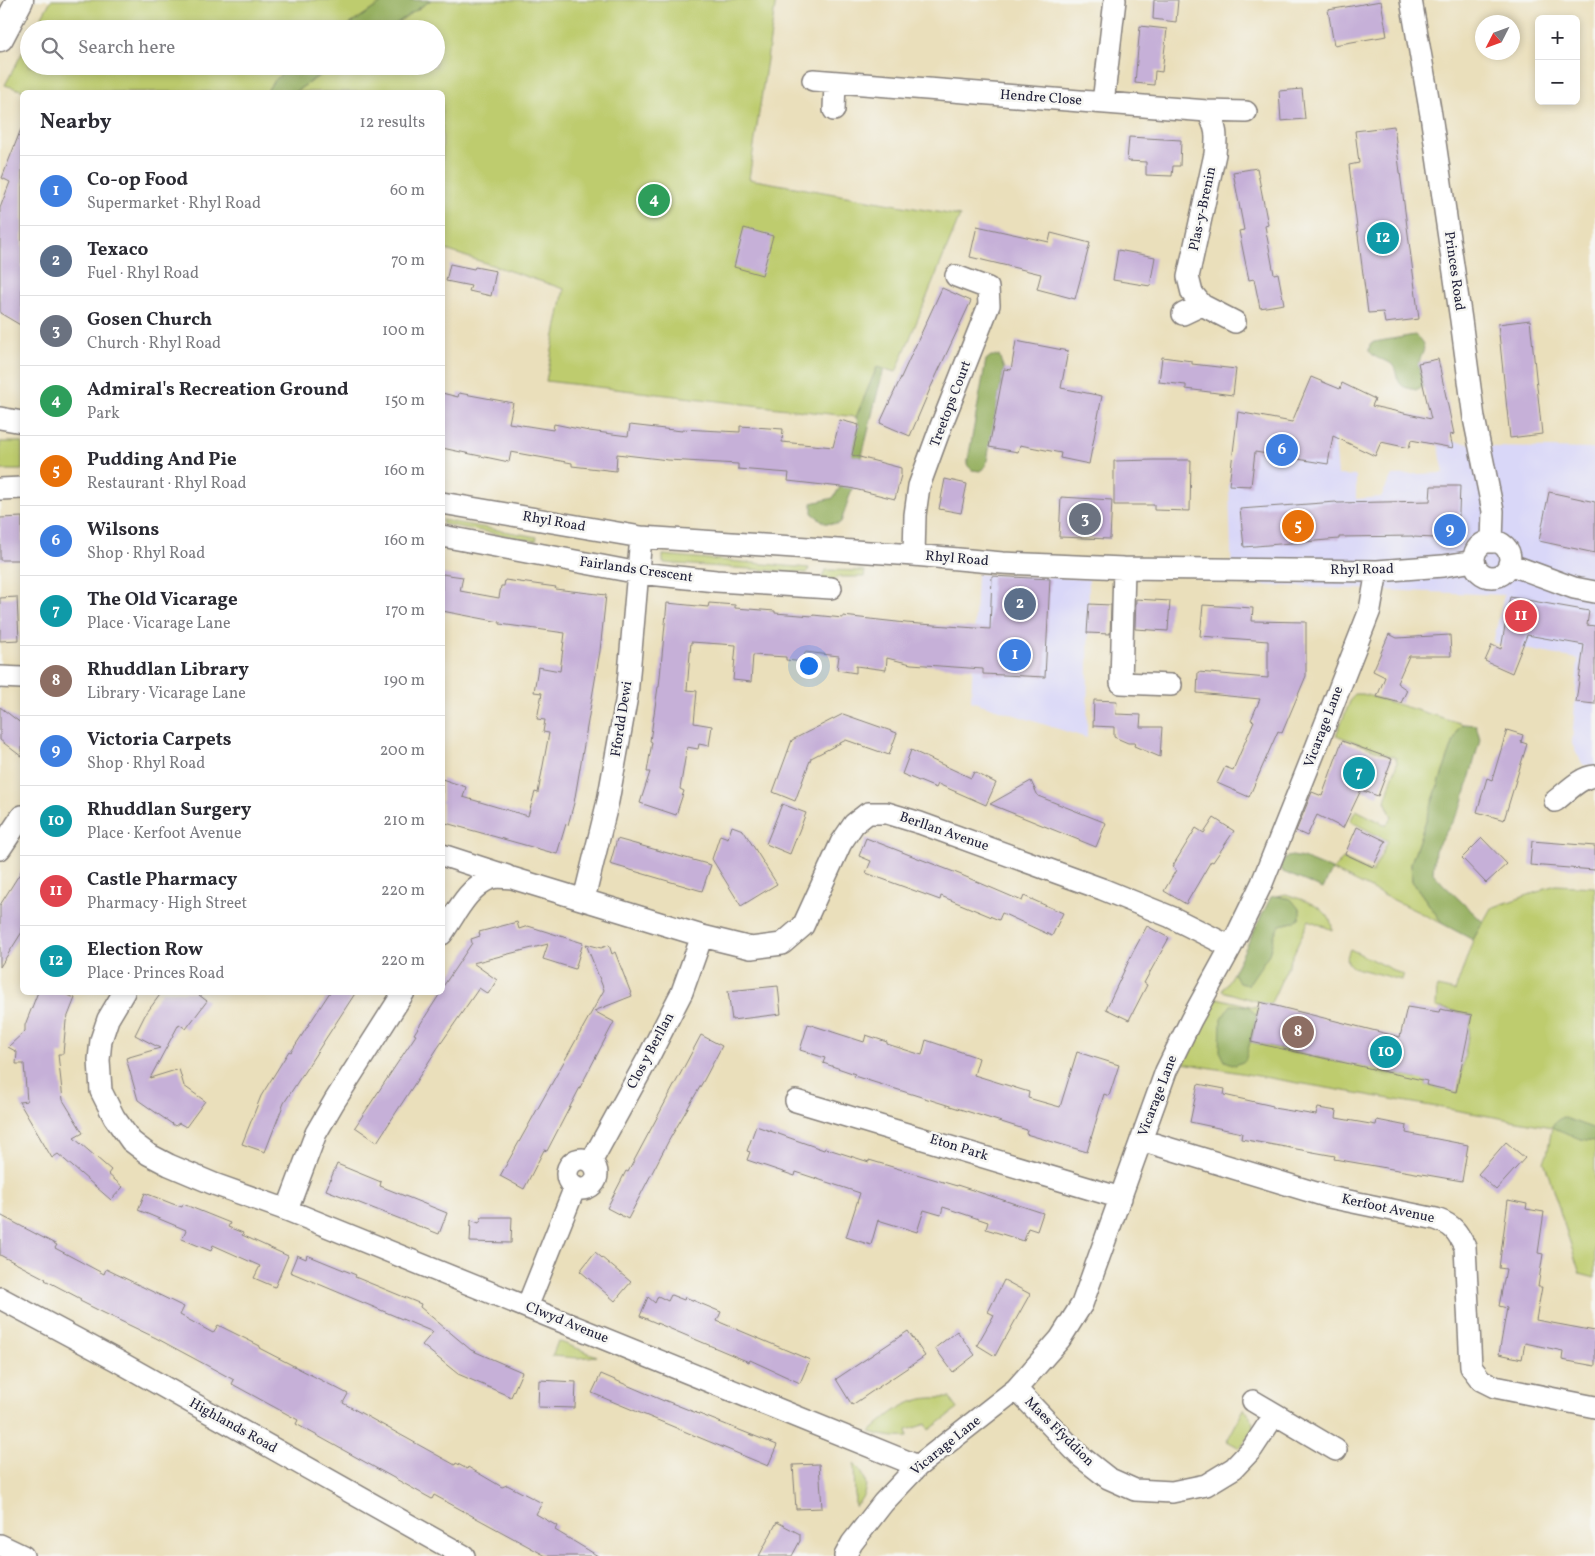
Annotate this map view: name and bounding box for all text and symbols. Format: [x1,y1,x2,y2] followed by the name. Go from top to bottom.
[1475,15,1520,60] north arrow
[1535,15,1580,105] map controls
[1535,15,1580,60] button: +
[20,20,445,75] search box
[38,34,66,62] icon: search
[78,35,175,61] text: Search here
[1535,60,1580,105] button: −
[999,86,1083,110] street label: Hendre Close
[40,108,111,137] text: Nearby
[360,112,425,134] text: 12 results
[1185,165,1221,253] street label: Plas-y-Brenin
[87,167,188,193] text: Co-op Food
[53,180,59,202] text: 1
[390,180,425,202] text: 60 m
[638,181,670,219] pin: 4
[87,193,261,215] text: Supermarket · Rhyl Road
[1367,219,1399,257] pin: 12
[1439,230,1469,312] street label: Princes Road
[87,237,148,263] text: Texaco
[52,250,60,272] text: 2
[391,250,425,272] text: 70 m
[87,263,199,285] text: Fuel · Rhyl Road
[87,307,212,333] text: Gosen Church
[52,320,60,342] text: 3
[382,320,425,342] text: 100 m
[87,333,221,355] text: Church · Rhyl Road
[926,358,976,450] street label: Treetops Court
[87,377,349,403] text: Admiral's Recreation Ground
[51,390,61,412] text: 4
[384,390,425,412] text: 150 m
[87,403,120,425] text: Park
[1266,431,1298,469] pin: 6
[87,447,237,473] text: Pudding And Pie
[52,460,60,482] text: 5
[384,460,425,482] text: 160 m
[87,473,247,495] text: Restaurant · Rhyl Road
[1069,500,1101,538] pin: 3
[521,507,587,537] street label: Rhyl Road
[1282,507,1314,545] pin: 5
[1434,511,1466,549] pin: 9
[87,517,159,543] text: Wilsons
[52,530,60,552] text: 6
[384,530,425,552] text: 160 m
[87,543,205,565] text: Shop · Rhyl Road
[925,547,990,571] street label: Rhyl Road
[578,553,694,587] street label: Fairlands Crescent
[1330,560,1394,580] street label: Rhyl Road
[1004,585,1036,623] pin: 2
[87,587,238,613] text: The Old Vicarage
[1505,597,1537,635] pin: 11
[52,600,60,622] text: 7
[385,600,425,622] text: 170 m
[87,613,231,635] text: Place · Vicarage Lane
[999,636,1031,674] pin: 1
[796,653,822,679] your location
[87,657,249,683] text: Rhuddlan Library
[52,670,60,692] text: 8
[383,670,425,692] text: 190 m
[607,680,637,758] street label: Ffordd Dewi
[87,683,246,705] text: Library · Vicarage Lane
[1300,683,1348,770] street label: Vicarage Lane
[87,727,232,753] text: Victoria Carpets
[52,740,60,762] text: 9
[380,740,425,762] text: 200 m
[87,753,205,775] text: Shop · Rhyl Road
[1343,754,1375,792] pin: 7
[87,797,251,823] text: Rhuddlan Surgery
[897,808,992,856] street label: Berllan Avenue
[48,810,64,832] text: 10
[383,810,425,832] text: 210 m
[87,823,241,845] text: Place · Kerfoot Avenue
[87,867,237,893] text: Castle Pharmacy
[50,880,62,902] text: 11
[381,880,425,902] text: 220 m
[87,893,247,915] text: Pharmacy · High Street
[87,937,203,963] text: Election Row
[49,950,63,972] text: 12
[381,950,425,972] text: 220 m
[87,963,225,985] text: Place · Princes Road
[623,1009,679,1093] street label: Clos y Berllan
[1282,1013,1314,1051] pin: 8
[1370,1033,1402,1071] pin: 10
[1134,1052,1182,1139] street label: Vicarage Lane
[927,1130,991,1166] street label: Eton Park
[1340,1190,1437,1228] street label: Kerfoot Avenue
[523,1298,612,1348] street label: Clwyd Avenue
[1020,1393,1098,1471] street label: Maes Ffyddion
[186,1394,281,1458] street label: Highlands Road
[907,1411,986,1480] street label: Vicarage Lane

